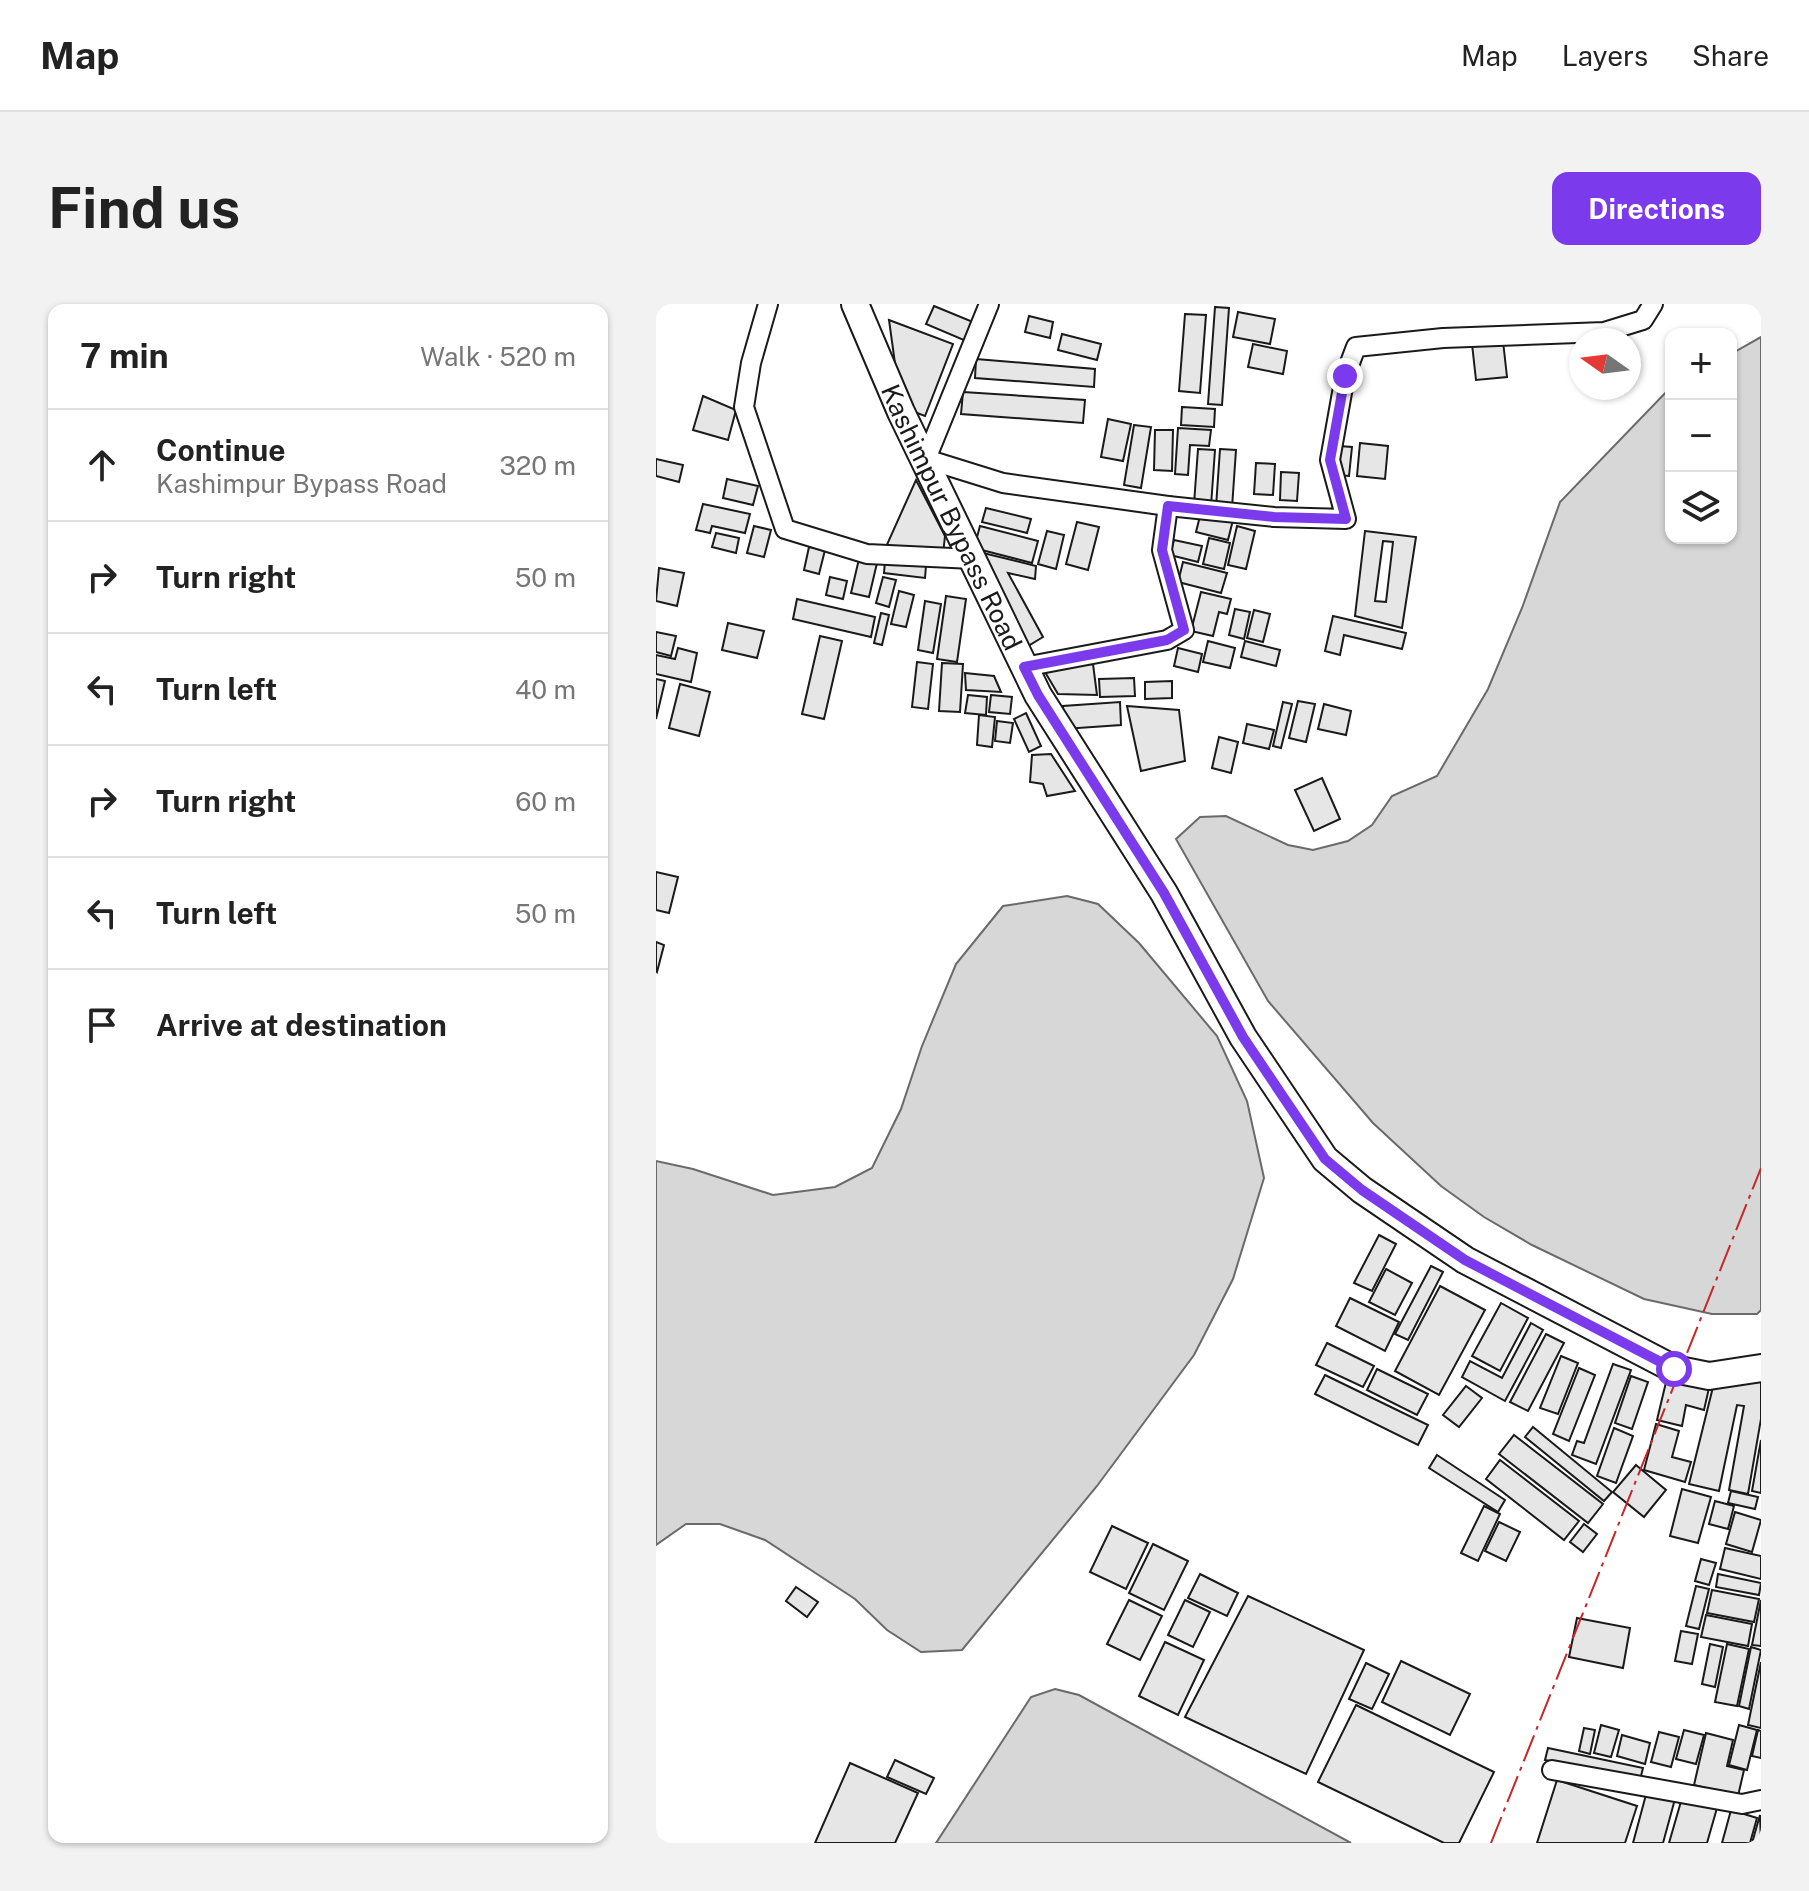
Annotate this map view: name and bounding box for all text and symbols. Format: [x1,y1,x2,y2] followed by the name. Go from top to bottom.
[40,33,119,78] text: Map
[1461,39,1518,72] text: Map
[1562,39,1648,72] text: Layers
[1692,39,1769,72] text: Share
[1552,172,1761,245] button: Directions
[48,175,240,241] text: Find us
[1569,328,1641,400] north arrow
[1665,328,1737,544] map controls
[1665,328,1737,400] button: +
[80,336,169,376] text: 7 min
[420,341,576,372] text: Walk · 520 m
[1327,358,1363,394] route end
[875,379,1029,655] street label: Kashimpur Bypass Road
[1665,400,1737,472] button: −
[156,432,286,468] text: Continue
[80,443,124,487] icon: ahead
[499,450,576,481] text: 320 m
[156,468,447,499] text: Kashimpur Bypass Road
[1665,472,1737,544] button: layers
[80,555,124,599] icon: right
[156,559,296,595] text: Turn right
[515,562,576,593] text: 50 m
[80,667,124,711] icon: left
[156,671,277,707] text: Turn left
[515,674,576,705] text: 40 m
[80,779,124,823] icon: right
[156,783,296,819] text: Turn right
[515,786,576,817] text: 60 m
[80,891,124,935] icon: left
[156,895,277,931] text: Turn left
[515,898,576,929] text: 50 m
[80,1003,124,1047] icon: arrive
[156,1007,447,1043] text: Arrive at destination
[1656,1351,1692,1387] route start

